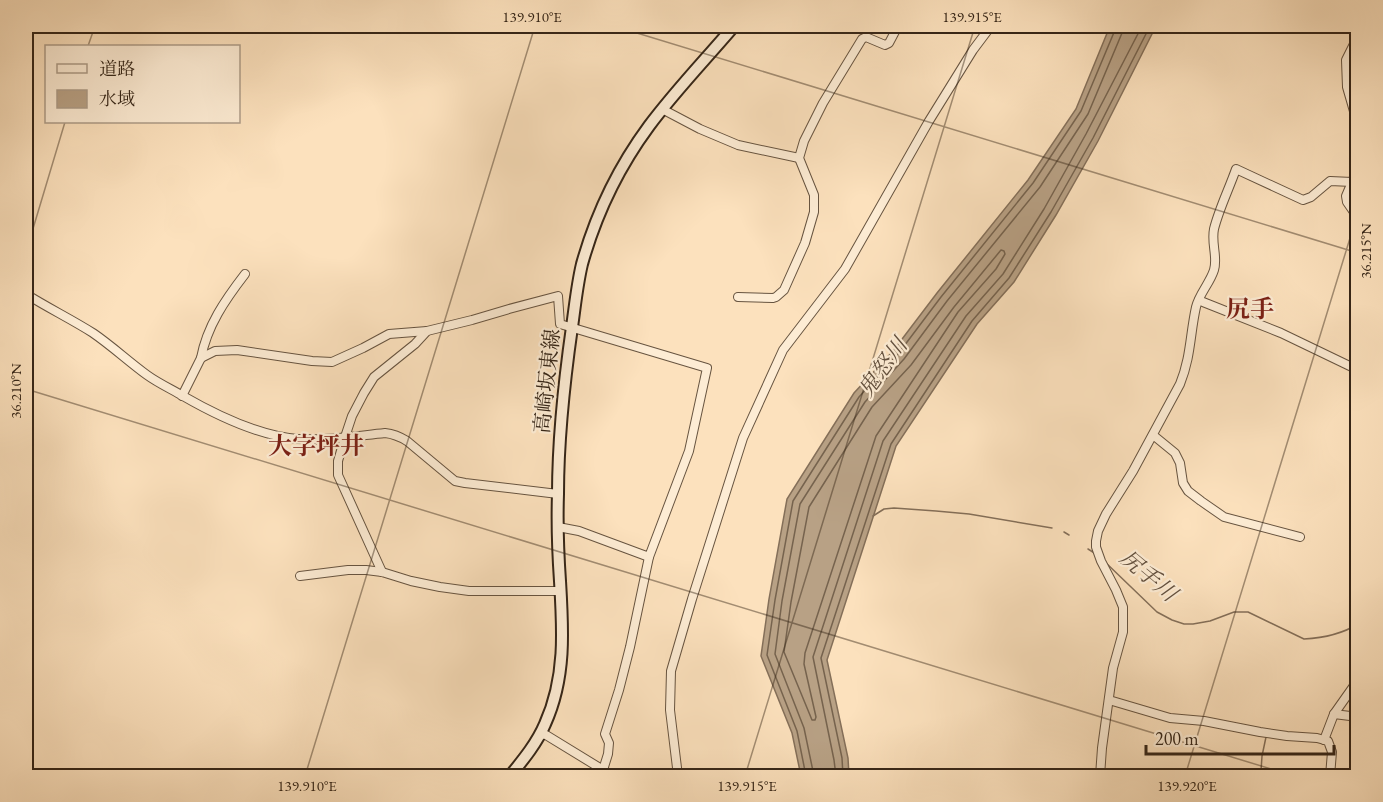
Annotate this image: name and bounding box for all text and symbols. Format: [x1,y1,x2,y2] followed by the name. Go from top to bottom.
[502,7,562,26] text: 139.910°E
[942,7,1002,26] text: 139.915°E
[45,45,240,123] legend
[99,57,135,80] text: 道路
[99,87,135,110] text: 水域
[1356,223,1375,279] text: 36.215°N
[1226,293,1274,324] district label: 尻手
[528,327,565,435] street label: 高崎坂東線
[851,330,915,403] water label: 鬼怒川
[6,363,25,419] text: 36.210°N
[268,430,364,461] district label: 大字坪井
[1114,543,1185,609] water label: 尻手川
[1146,718,1334,756] scale bar
[1155,727,1199,750] text: 200 m
[277,776,337,795] text: 139.910°E
[717,776,777,795] text: 139.915°E
[1157,776,1217,795] text: 139.920°E

